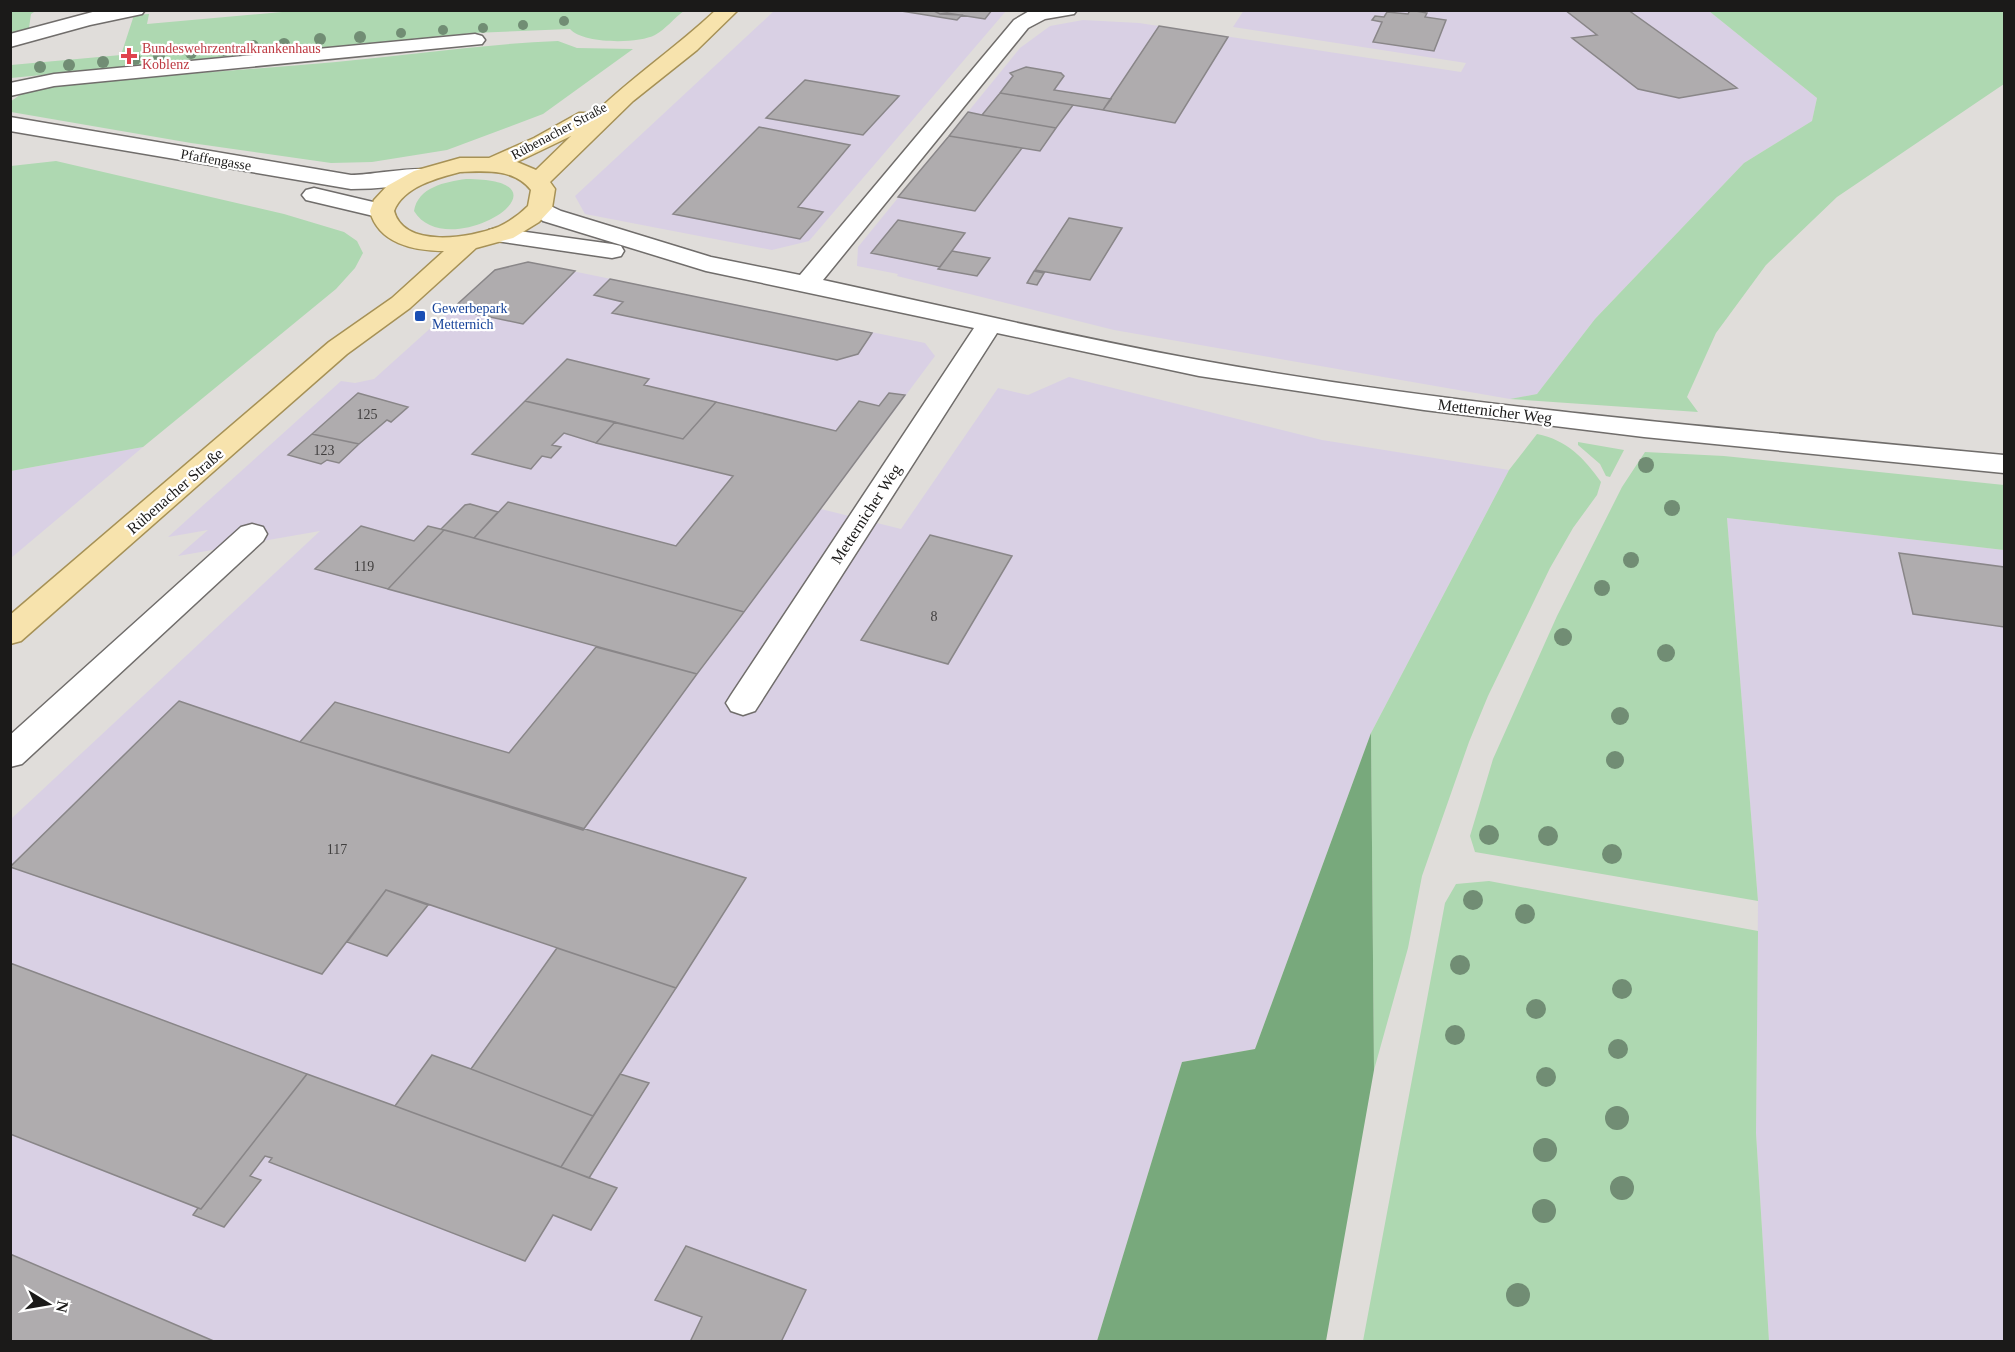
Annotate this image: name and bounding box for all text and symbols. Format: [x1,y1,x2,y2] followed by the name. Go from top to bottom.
[142,41,321,72] place label: Bundeswehrzentralkrankenhaus Koblenz
[120,47,138,65] marker: Bundeswehrzentralkrankenhaus Koblenz
[509,99,609,163] street label: Rübenacher Straße
[180,146,252,174] street label: Pfaffengasse
[432,301,507,332] place label: Gewerbepark Metternich
[413,309,427,323] marker: Gewerbepark Metternich
[1437,396,1553,427] street label: Metternicher Weg
[357,407,378,422] house number: 125
[314,443,335,458] house number: 123
[124,445,226,537] street label: Rübenacher Straße
[827,461,905,568] street label: Metternicher Weg
[354,559,374,574] house number: 119
[931,609,938,624] house number: 8
[327,842,347,857] house number: 117
[18,1274,78,1334] north arrow
[53,1299,72,1314] text: N

